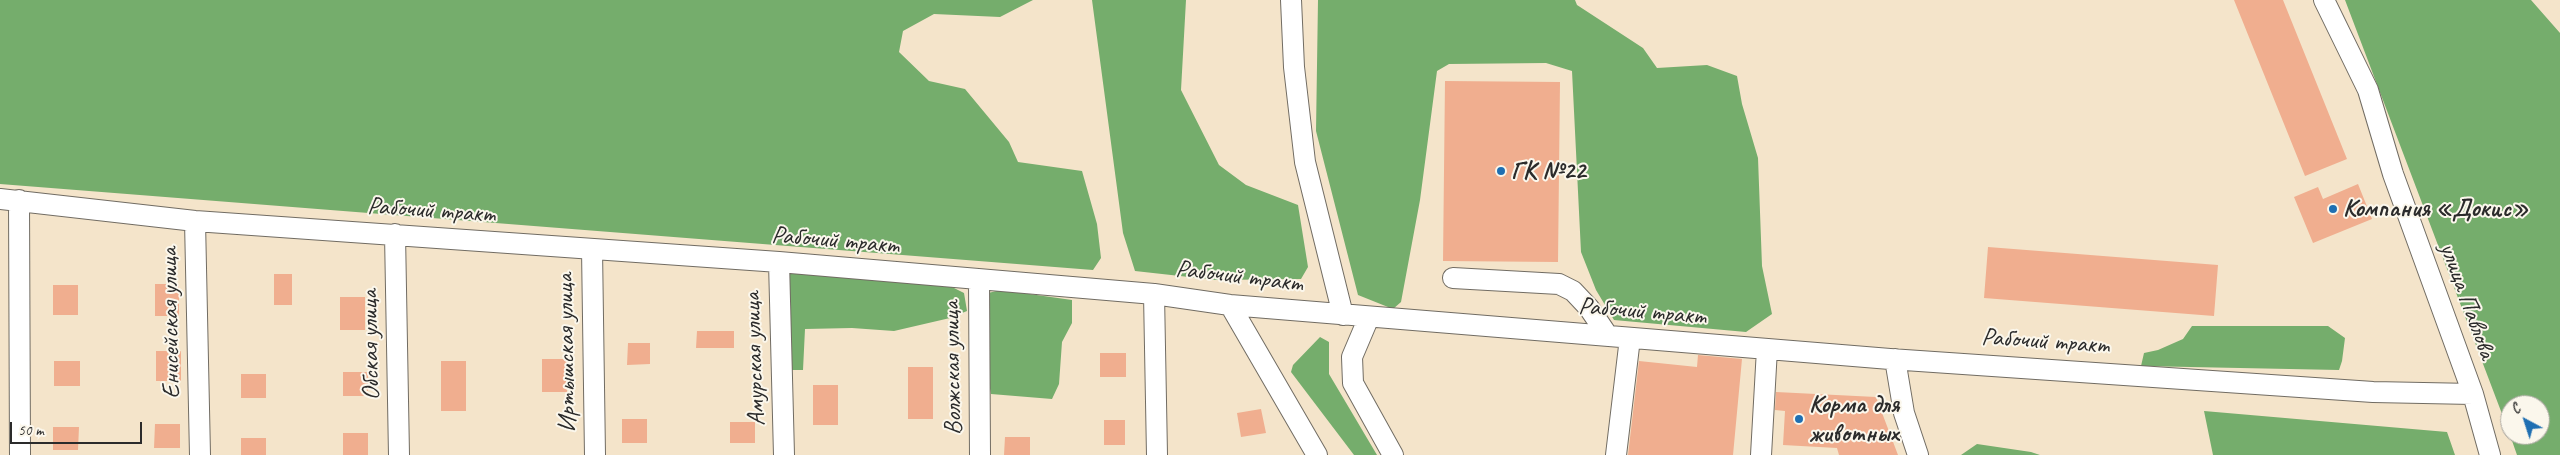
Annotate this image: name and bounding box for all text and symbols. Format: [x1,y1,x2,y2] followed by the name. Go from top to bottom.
[1511,156,1585,186] place label: ГК №22
[1495,165,1507,177] marker: ГК №22
[366,192,496,230] street label: Рабочий тракт
[2343,194,2529,224] place label: Компания «Докис»
[2327,203,2339,215] marker: Компания «Докис»
[770,221,900,261] street label: Рабочий тракт
[2432,239,2502,363] street label: улица Павлова
[155,247,187,399] street label: Енисейская улица
[1174,254,1304,300] street label: Рабочий тракт
[551,273,583,433] street label: Иртышская улица
[355,289,387,401] street label: Обская улица
[738,291,772,427] street label: Амурская улица
[1577,292,1707,332] street label: Рабочий тракт
[937,301,969,435] street label: Волжская улица
[1980,323,2110,361] street label: Рабочий тракт
[1809,390,1899,449] place label: Корма для животных
[2500,395,2550,445] north arrow
[2508,400,2524,418] text: С
[12,412,145,444] scale bar
[1793,413,1805,425] marker: Корма для животных
[18,421,44,440] text: 50 m

